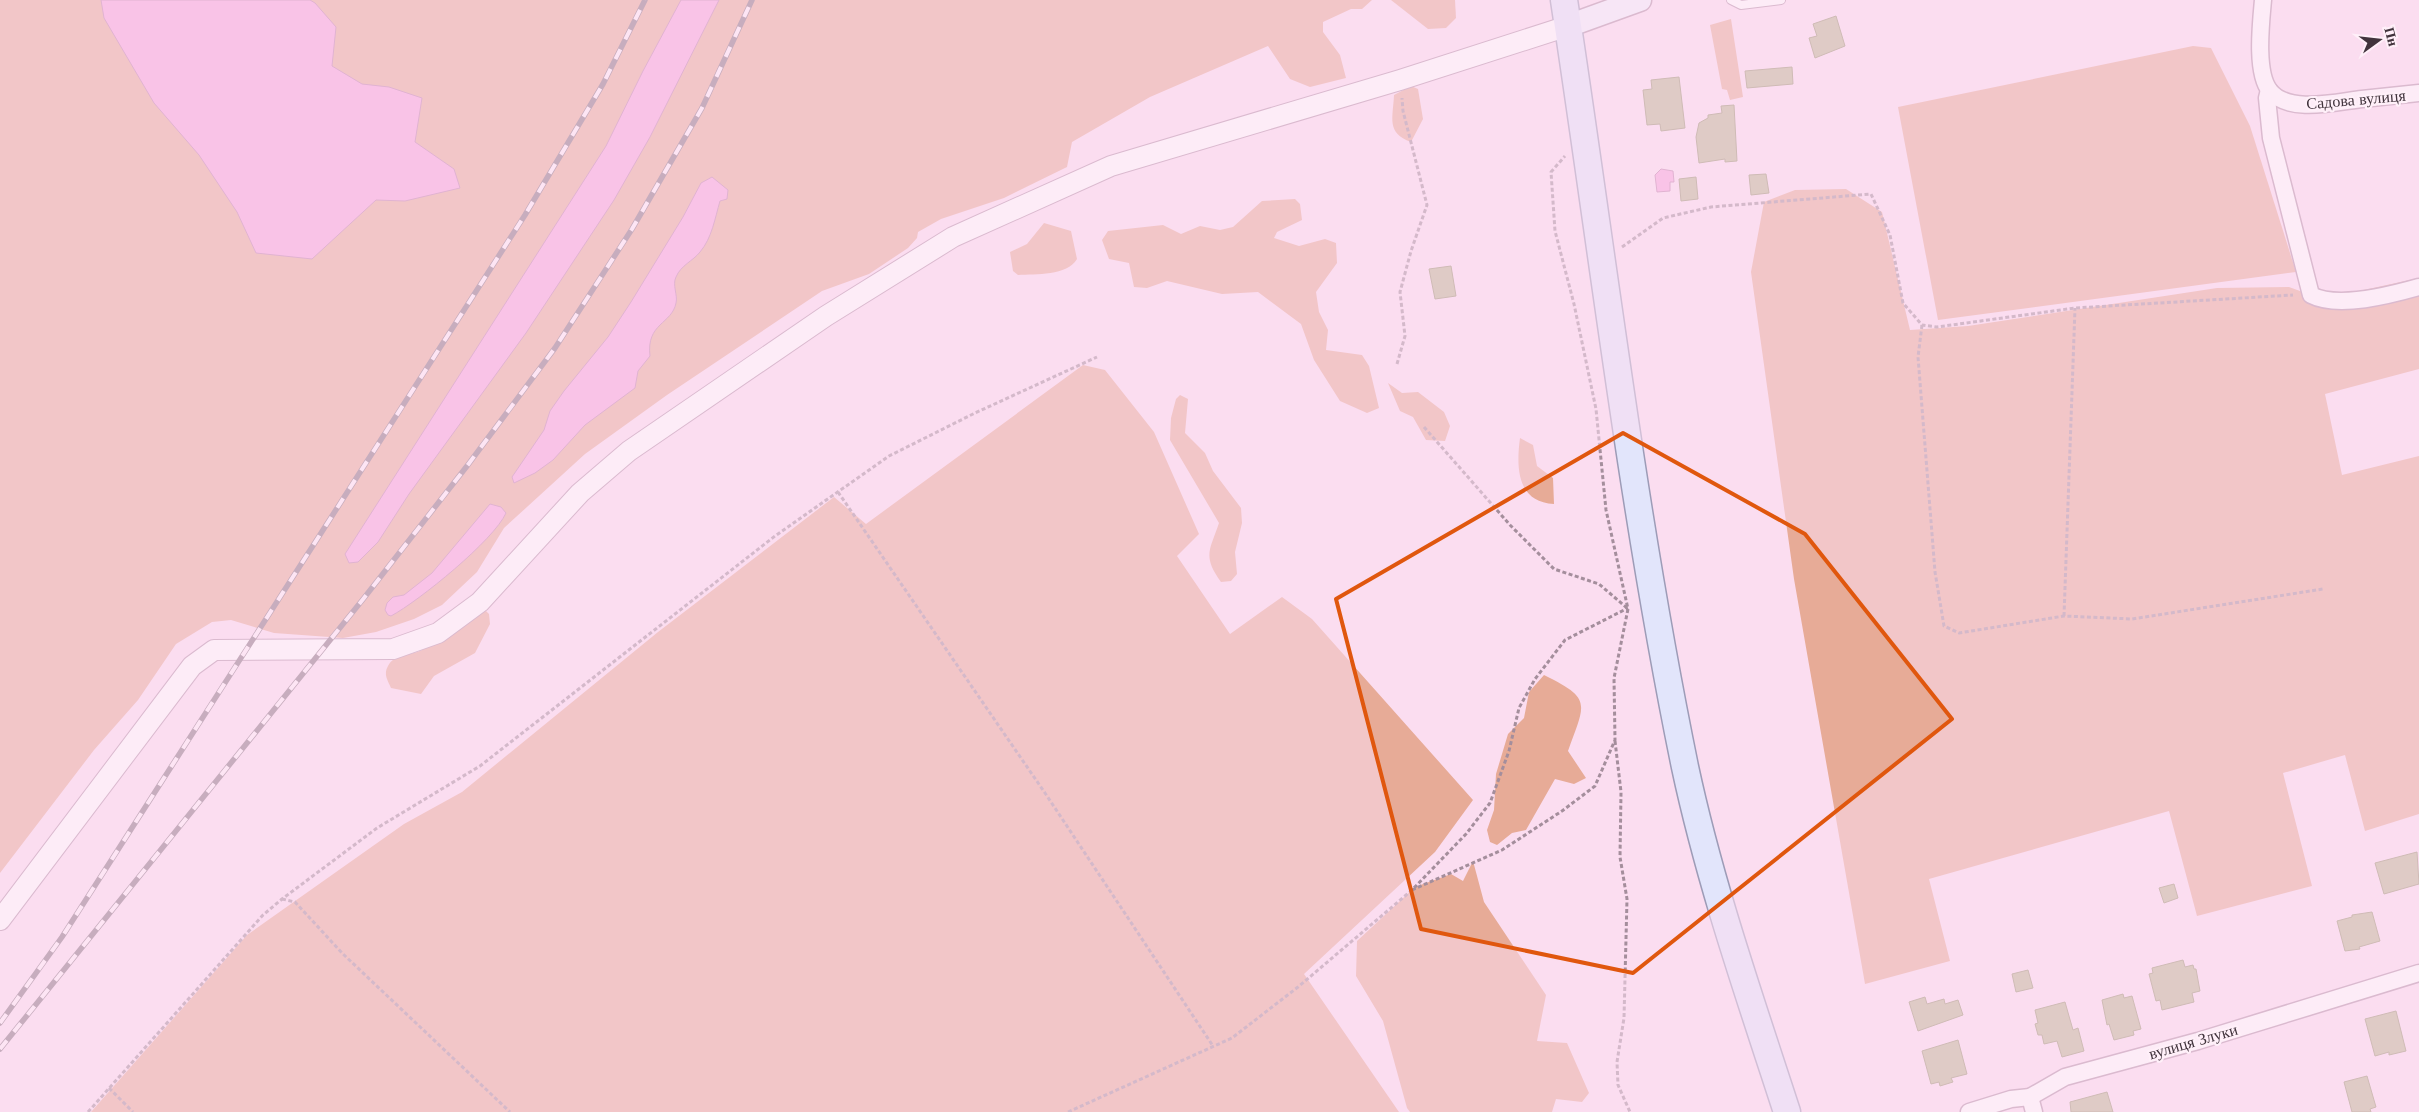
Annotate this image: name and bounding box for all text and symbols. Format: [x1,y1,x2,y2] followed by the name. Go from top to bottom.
[2354,15,2404,65] north arrow
[2380,25,2403,48] text: Пн
[2305,85,2407,113] street label: Садова вулиця
[2146,1019,2240,1063] street label: вулиця Злуки

